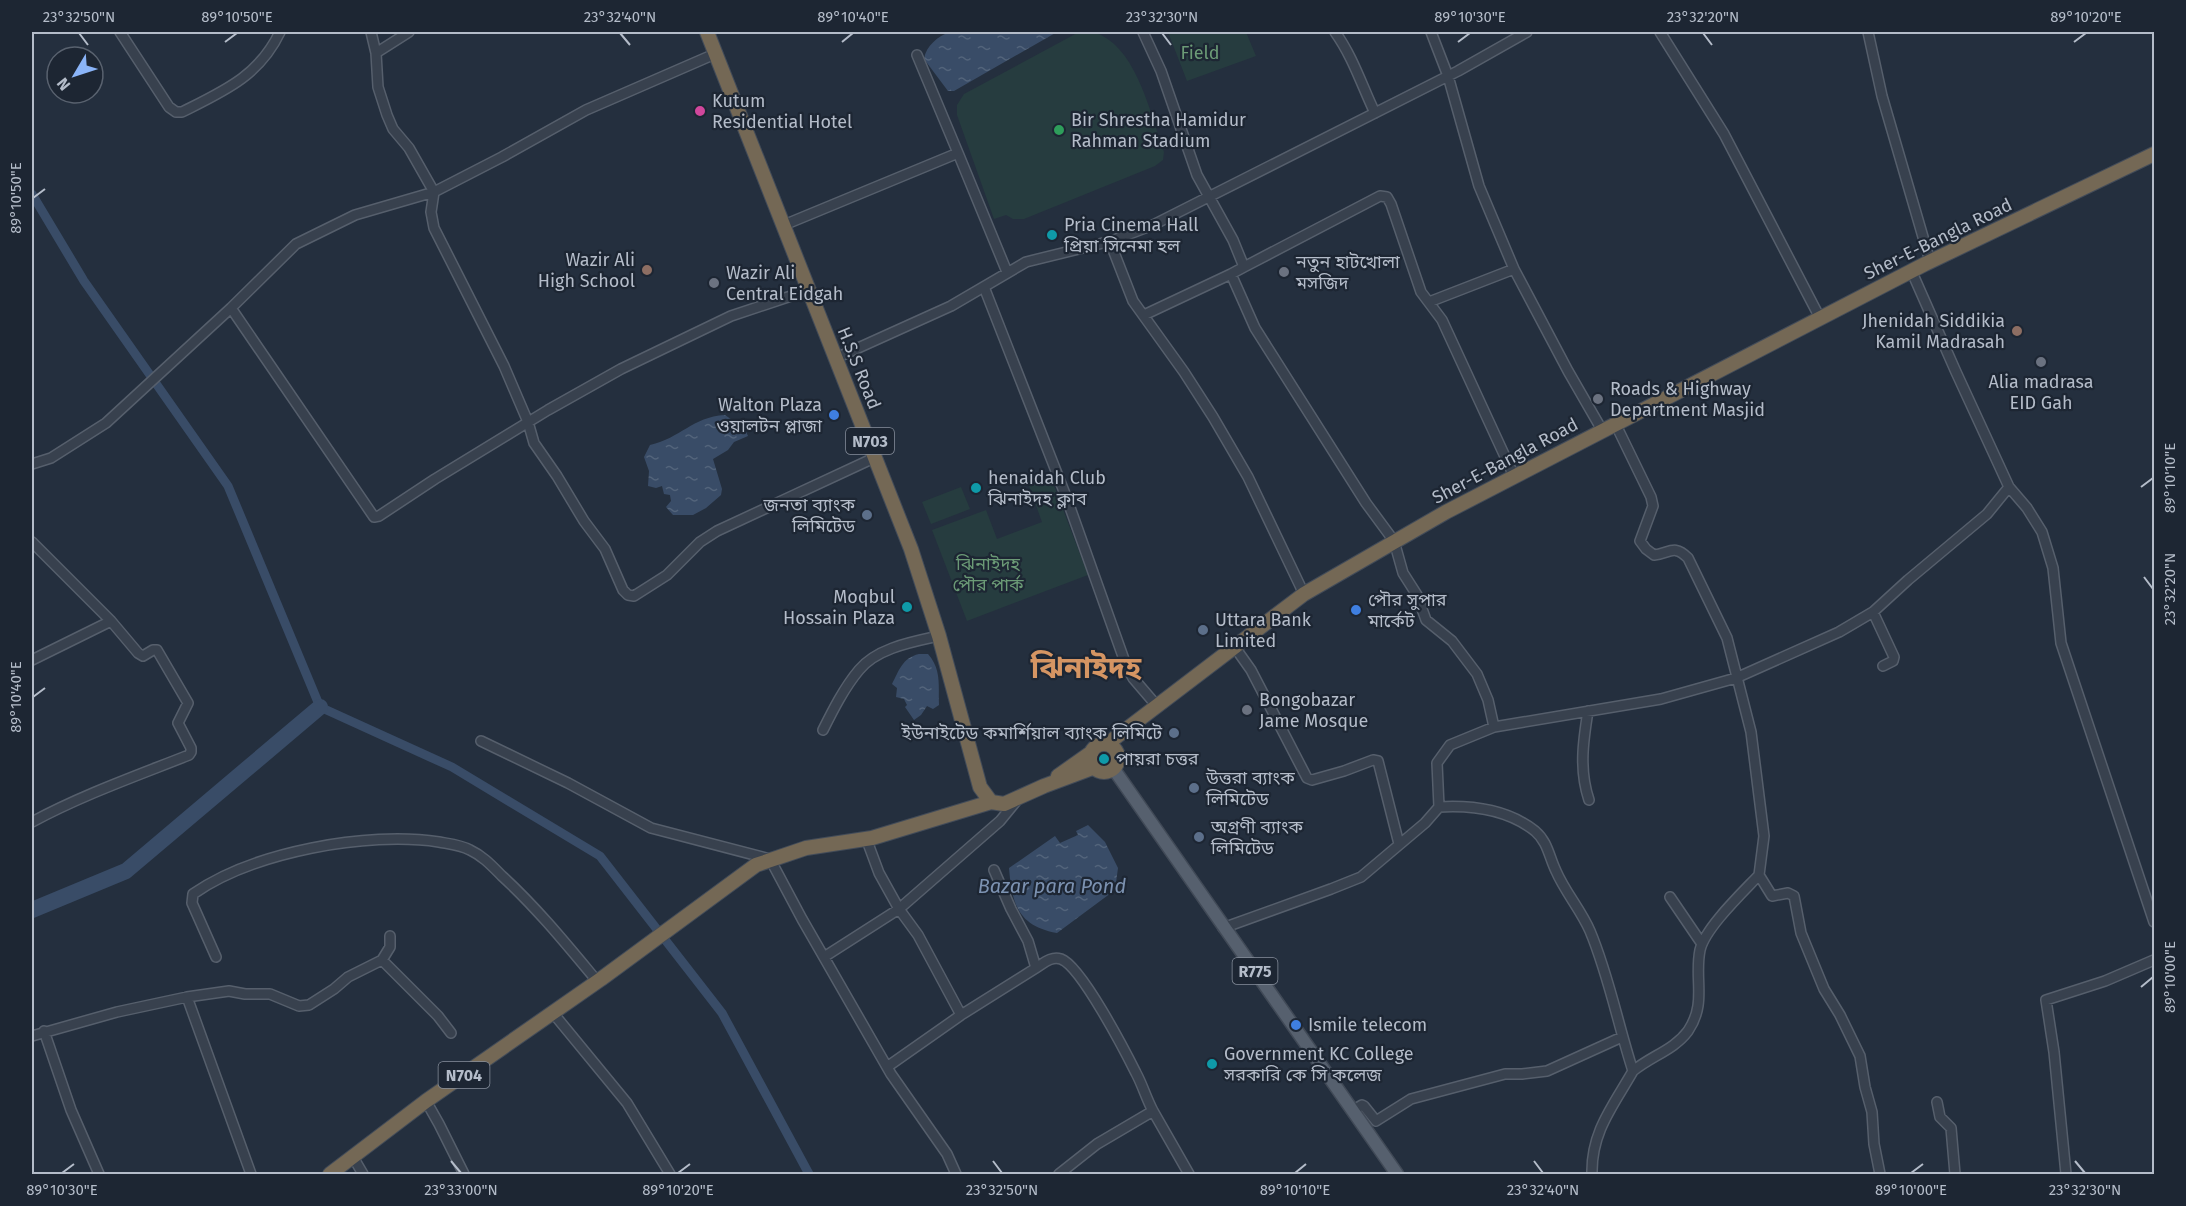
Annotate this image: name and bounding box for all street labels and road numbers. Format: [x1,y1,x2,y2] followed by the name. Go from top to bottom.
[1860,194,2016,284] street label: Sher-E-Bangla Road
[833,324,885,412] street label: H.S.S Road
[1428,413,1582,509] street label: Sher-E-Bangla Road
[846,428,894,454] road number: N703
[1232,958,1278,984] road number: R775
[438,1062,490,1088] road number: N704

